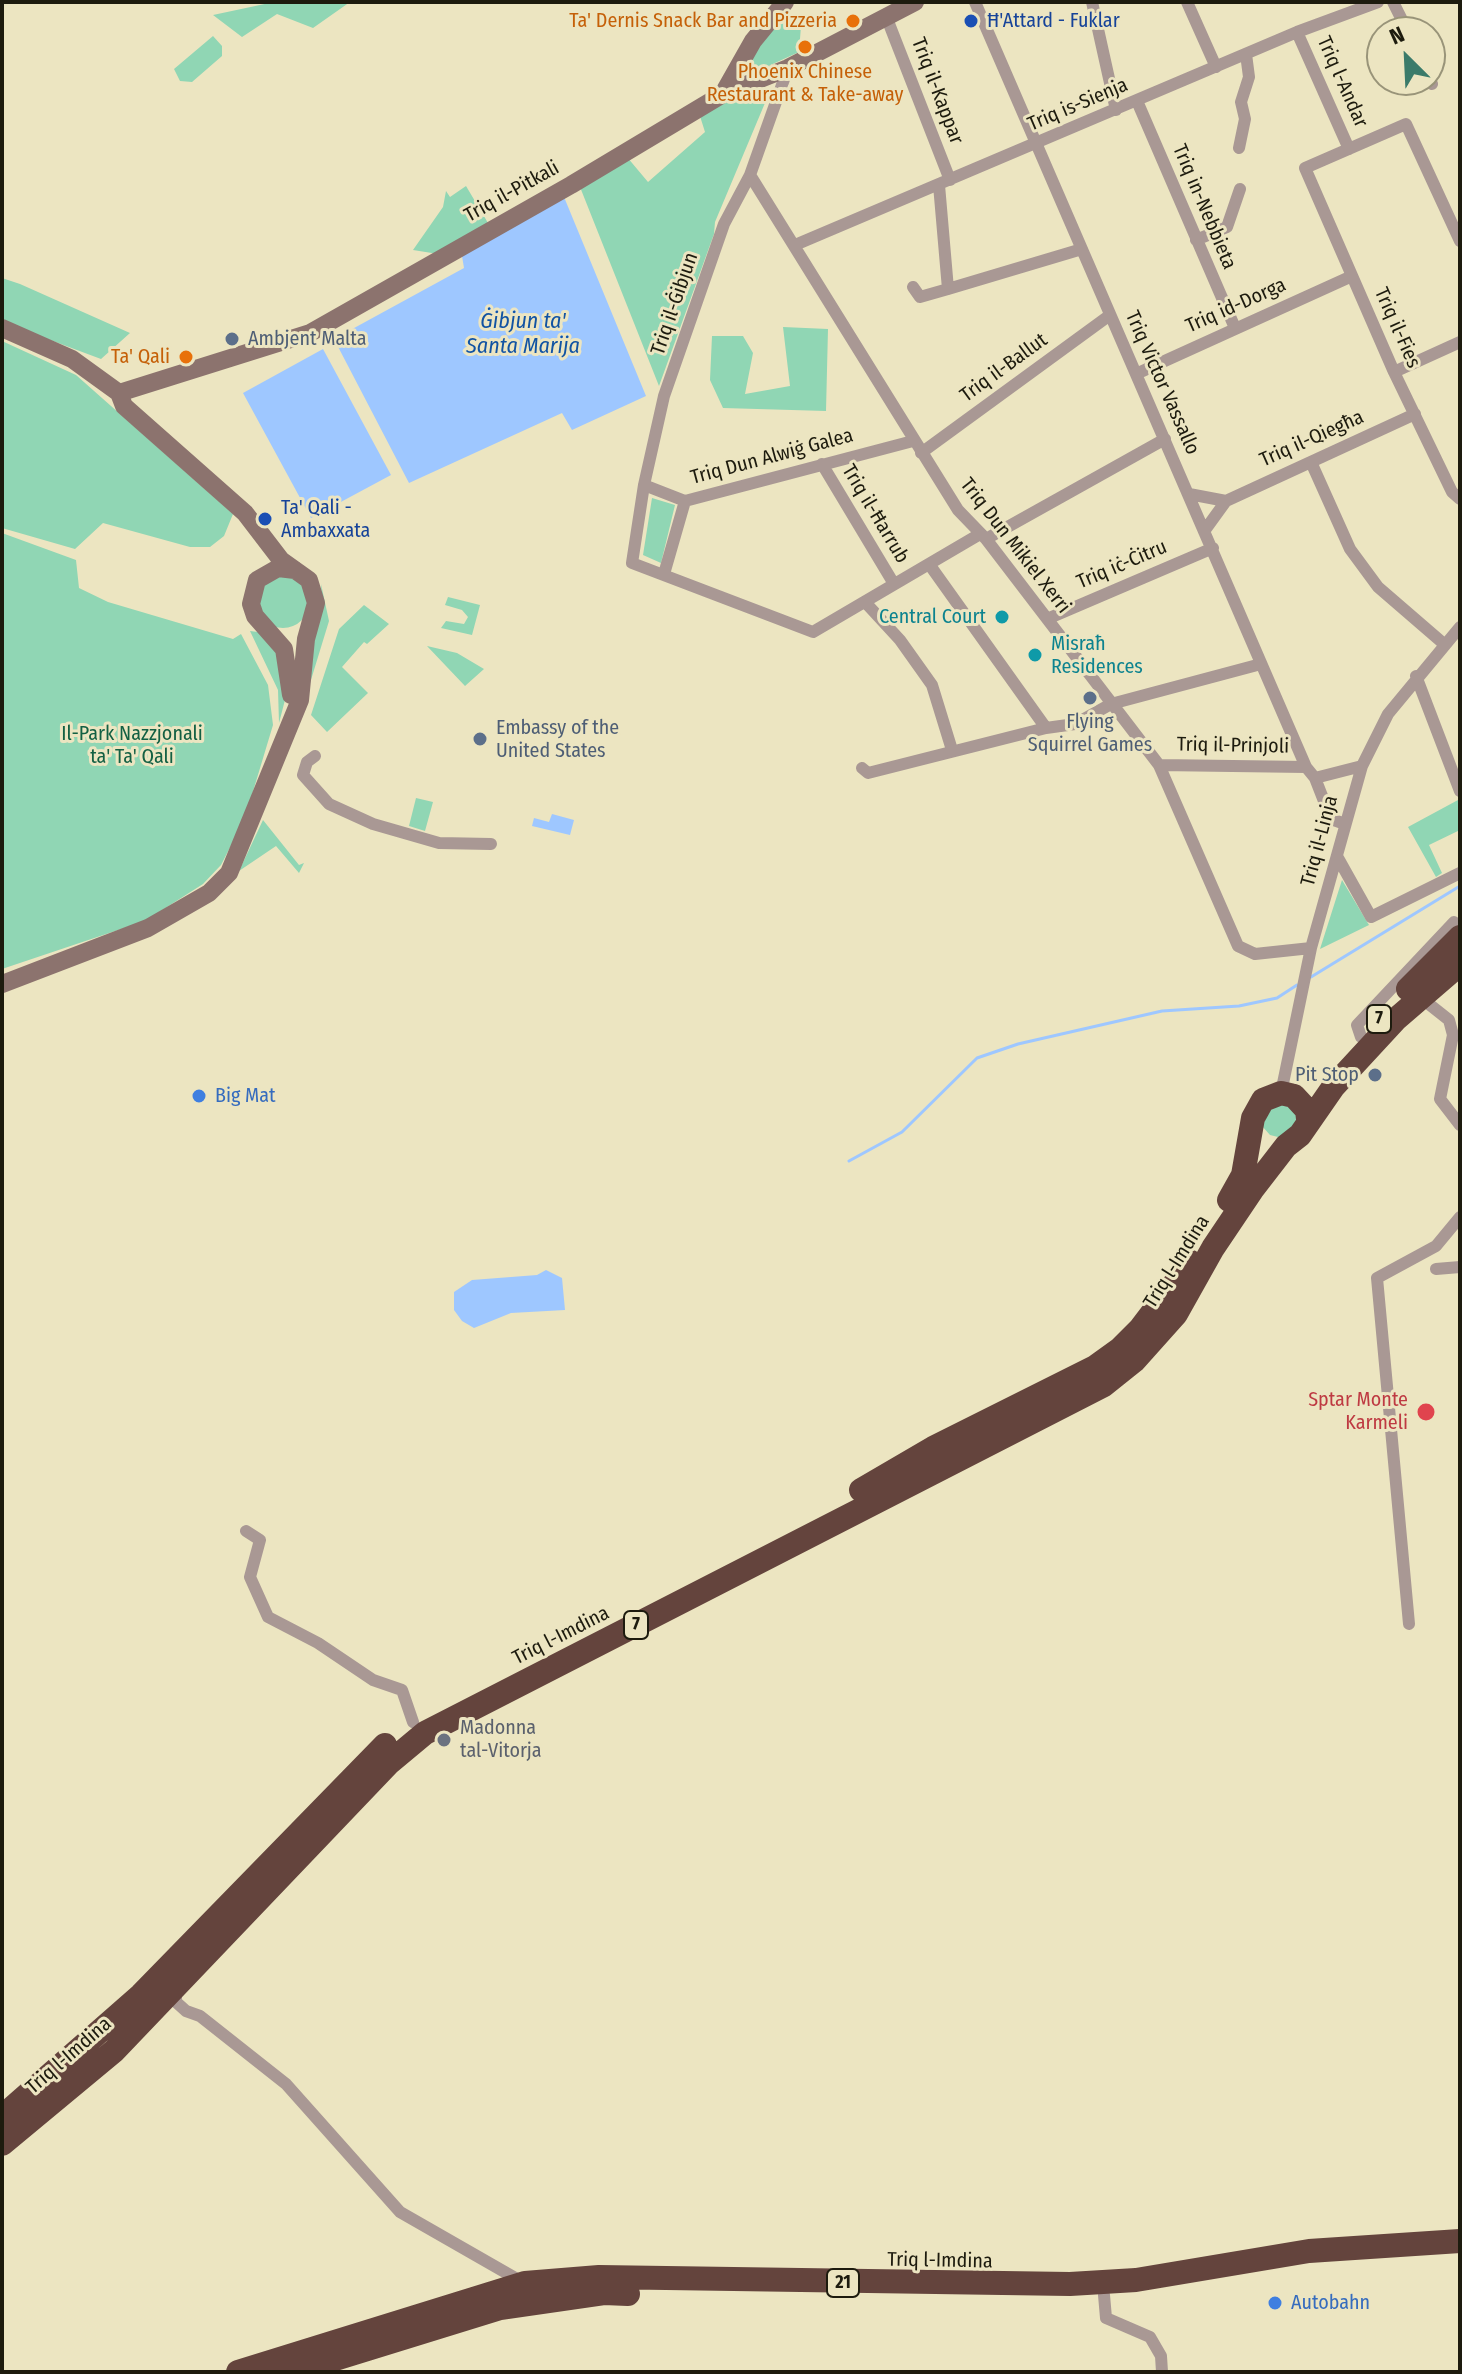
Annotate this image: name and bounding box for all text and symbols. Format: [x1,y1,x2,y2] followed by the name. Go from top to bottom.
[569,9,837,33] place label: Ta' Dernis Snack Bar and Pizzeria
[987,9,1120,33] place label: Ħ'Attard - Fuklar
[844,12,862,30] marker: Ta' Dernis Snack Bar and Pizzeria
[962,12,980,30] marker: Ħ'Attard - Fuklar
[1366,16,1446,96] north arrow
[1385,20,1408,50] text: N
[1311,33,1373,131] street label: Triq l-Andar
[906,35,968,147] street label: Triq il-Kappar
[796,38,814,56] marker: Phoenix Chinese Restaurant & Take-away
[707,60,903,107] place label: Phoenix Chinese Restaurant & Take-away
[1024,73,1132,137] street label: Triq is-Sienja
[1167,141,1241,273] street label: Triq in-Nebbieta
[460,156,564,228] street label: Triq il-Pitkali
[646,250,704,358] street label: Triq il-Ġibjun
[1182,273,1290,339] street label: Triq id-Dorga
[1369,284,1425,372] street label: Triq il-Fies
[1120,307,1204,459] street label: Triq Victor Vassallo
[466,309,580,360] water label: Ġibjun ta' Santa Marija
[248,327,367,351] place label: Ambjent Malta
[956,328,1052,408] street label: Triq il-Ballut
[223,330,241,348] marker: Ambjent Malta
[111,345,170,369] place label: Ta' Qali
[177,348,195,366] marker: Ta' Qali
[1256,405,1368,473] street label: Triq il-Qiegħa
[688,424,856,490] street label: Triq Dun Alwiġ Galea
[836,460,914,568] street label: Triq il-Ħarrub
[955,473,1075,619] street label: Triq Dun Mikiel Xerri
[281,496,370,543] place label: Ta' Qali - Ambaxxata
[256,510,274,528] marker: Ta' Qali - Ambaxxata
[1073,535,1171,595] street label: Triq iċ-Ċitru
[879,605,986,629] place label: Central Court
[993,608,1011,626] marker: Central Court
[1051,632,1143,679] place label: Misraħ Residences
[1026,646,1044,664] marker: Misraħ Residences
[1081,689,1099,707] marker: Flying Squirrel Games
[1028,710,1152,757] place label: Flying Squirrel Games
[496,716,619,763] place label: Embassy of the United States
[61,722,203,769] park label: Il-Park Nazzjonali ta' Ta' Qali
[471,730,489,748] marker: Embassy of the United States
[1177,733,1289,759] street label: Triq il-Prinjoli
[1296,793,1344,889] street label: Triq il-Linja
[1367,1005,1391,1033] road number: 7
[1295,1063,1359,1087] place label: Pit Stop
[1366,1066,1384,1084] marker: Pit Stop
[215,1084,276,1108] place label: Big Mat
[190,1087,208,1105] marker: Big Mat
[1139,1211,1215,1313] street label: Triq l-Imdina
[1308,1388,1408,1435] place label: Sptar Monte Karmeli
[1415,1401,1437,1423] marker: Sptar Monte Karmeli
[509,1601,613,1671] street label: Triq l-Imdina
[624,1611,648,1639] road number: 7
[460,1716,542,1763] place label: Madonna tal-Vitorja
[435,1731,453,1749] marker: Madonna tal-Vitorja
[21,2012,117,2100] street label: Triq l-Imdina
[887,2248,993,2274] street label: Triq l-Imdina
[827,2269,859,2297] road number: 21
[1291,2291,1370,2315] place label: Autobahn
[1266,2294,1284,2312] marker: Autobahn

